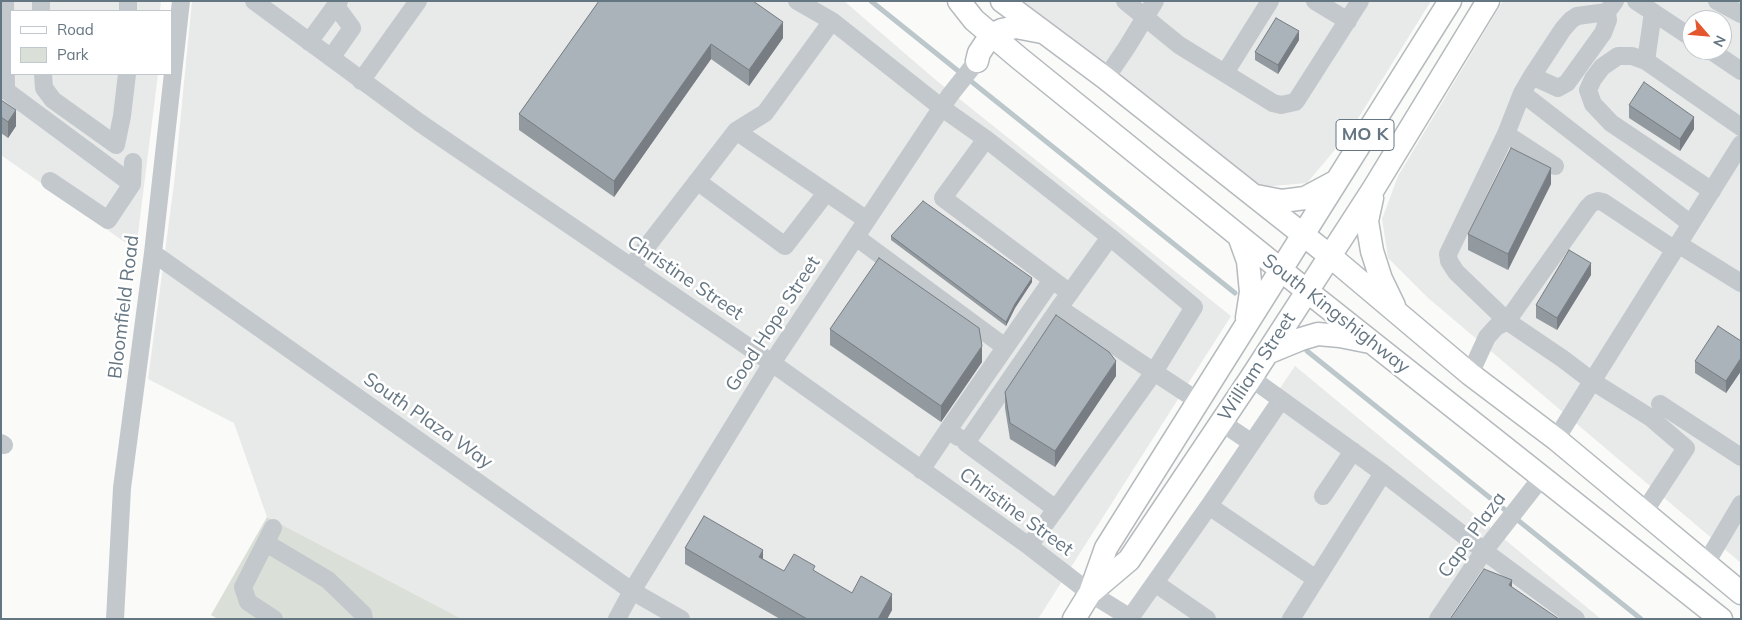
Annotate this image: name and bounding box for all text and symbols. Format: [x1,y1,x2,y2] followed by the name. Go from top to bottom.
[10,10,172,75] legend
[1682,10,1732,60] north arrow
[57,20,94,39] text: Road
[1709,33,1730,50] text: N
[57,45,89,64] text: Park
[1336,120,1394,150] road number: MO K
[623,231,747,325] street label: Christine Street
[104,234,144,380] street label: Bloomfield Road
[1258,249,1414,379] street label: South Kingshighway
[721,252,825,396] street label: Good Hope Street
[1213,308,1301,426] street label: William Street
[359,368,497,474] street label: South Plaza Way
[955,463,1077,561] street label: Christine Street
[1433,488,1511,582] street label: Cape Plaza

